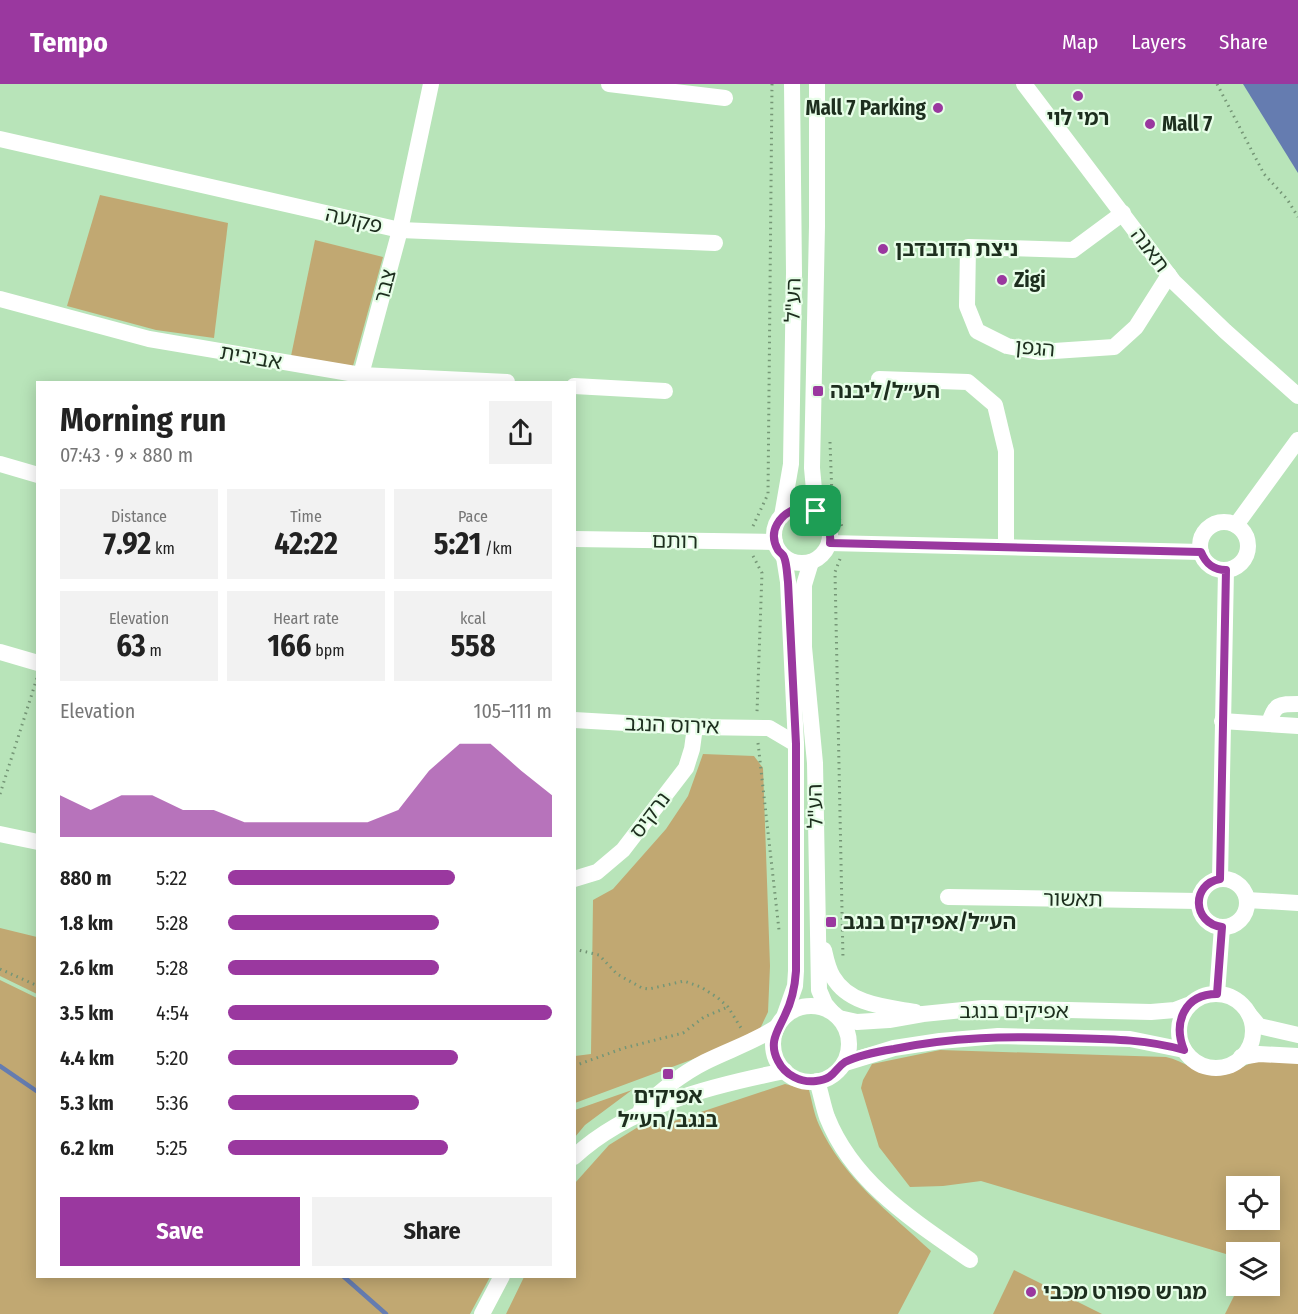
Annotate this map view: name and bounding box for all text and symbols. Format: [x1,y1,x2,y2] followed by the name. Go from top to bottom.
[30,26,108,59] text: Tempo
[1062,29,1098,55] text: Map
[1131,29,1186,55] text: Layers
[1219,29,1268,55] text: Share
[1071,89,1085,103] marker: רמי לוי
[805,95,927,121] place label: Mall 7 Parking
[931,101,945,115] marker: Mall 7 Parking
[1047,105,1109,131] place label: רמי לוי
[1162,111,1212,137] place label: Mall 7
[1143,117,1157,131] marker: Mall 7
[323,201,385,239] street label: פקועה
[1125,223,1175,277] street label: תאנה
[895,236,1018,262] place label: ניצת הדובדבן
[876,242,890,256] marker: ניצת הדובדבן
[368,266,402,306] street label: צבר
[1014,267,1046,293] place label: Zigi
[995,273,1009,287] marker: Zigi
[780,278,806,322] street label: הע"ל
[1014,333,1056,363] street label: הגפן
[218,339,284,375] street label: אביבית
[830,378,940,404] place label: הע״ל/ליבנה
[811,384,825,398] marker: הע״ל/ליבנה
[60,400,226,440] text: Morning run
[489,401,552,464] button: share
[60,443,193,467] text: 07:43 · 9 × 880 m
[790,485,841,536] pin
[799,494,832,527] icon: arrive
[111,507,167,526] text: Distance
[290,507,322,526] text: Time
[458,507,488,526] text: Pace
[103,526,151,562] text: 7.92
[274,526,338,562] text: 42:22
[434,526,481,562] text: 5:21
[652,528,698,554] street label: רותם
[151,539,175,558] text: km
[481,539,512,558] text: /km
[109,609,169,628] text: Elevation
[273,609,339,628] text: Heart rate
[460,609,486,628] text: kcal
[116,628,146,664] text: 63
[267,628,311,664] text: 166
[450,628,496,664] text: 558
[146,641,162,660] text: m
[311,641,345,660] text: bpm
[60,699,135,723] text: Elevation
[474,699,552,723] text: 105–111 m
[624,710,720,740] street label: אירוס הנגב
[802,784,828,828] street label: הע"ל
[624,787,676,843] street label: נרקיס
[60,866,111,890] text: 880 m
[156,866,187,890] text: 5:22
[1043,885,1103,913] street label: תאשור
[843,909,1016,935] place label: הע״ל/אפיקים בנגב
[60,911,113,935] text: 1.8 km
[156,911,188,935] text: 5:28
[824,915,838,929] marker: הע״ל/אפיקים בנגב
[60,956,114,980] text: 2.6 km
[156,956,188,980] text: 5:28
[959,998,1069,1024] street label: אפיקים בנגב
[60,1001,114,1025] text: 3.5 km
[156,1001,189,1025] text: 4:54
[60,1046,114,1070] text: 4.4 km
[156,1046,189,1070] text: 5:20
[661,1067,675,1081] marker: אפיקים בנגב/הע״ל
[618,1083,718,1133] place label: אפיקים בנגב/הע״ל
[60,1091,114,1115] text: 5.3 km
[156,1091,189,1115] text: 5:36
[60,1136,114,1160] text: 6.2 km
[156,1136,187,1160] text: 5:25
[1226,1176,1280,1296] map controls
[1226,1176,1280,1230] button: locate
[60,1197,300,1266] button: Save
[312,1197,552,1266] button: Share
[1226,1242,1280,1296] button: layers
[1043,1279,1207,1305] place label: מגרש ספורט מכבי
[1024,1285,1038,1299] marker: מגרש ספורט מכבי

